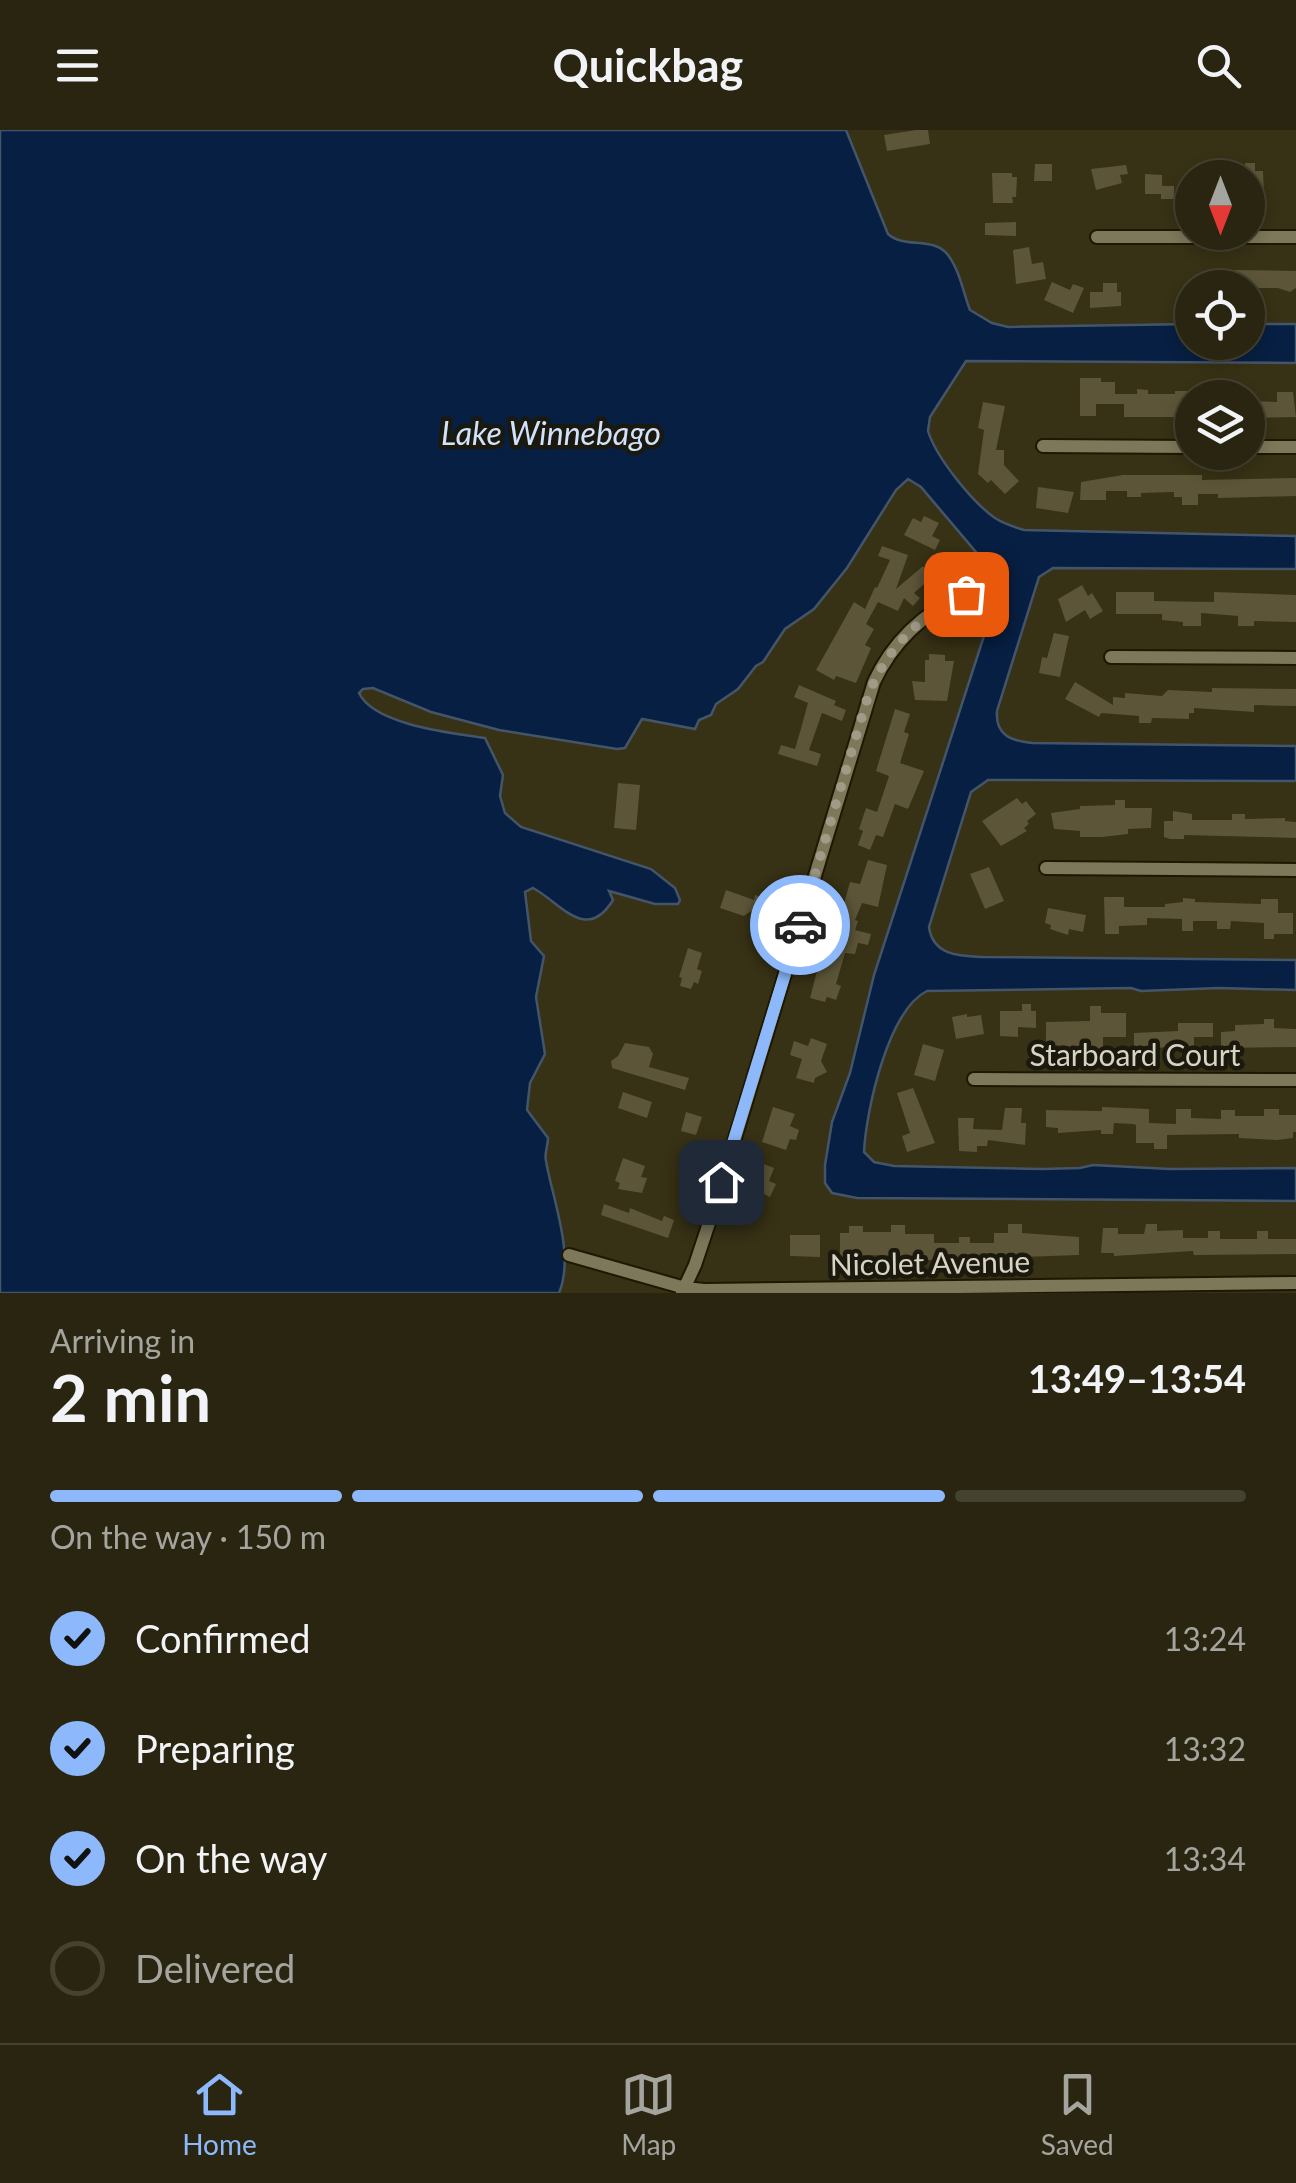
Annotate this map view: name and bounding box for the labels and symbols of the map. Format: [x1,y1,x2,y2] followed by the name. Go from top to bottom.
[1175,160,1265,250] north arrow
[441,413,661,452] water label: Lake Winnebago
[924,552,1009,637] pin
[750,875,850,975] courier
[1030,1036,1241,1072] street label: Starboard Court
[679,1140,764,1225] pin
[829,1242,1031,1282] street label: Nicolet Avenue

